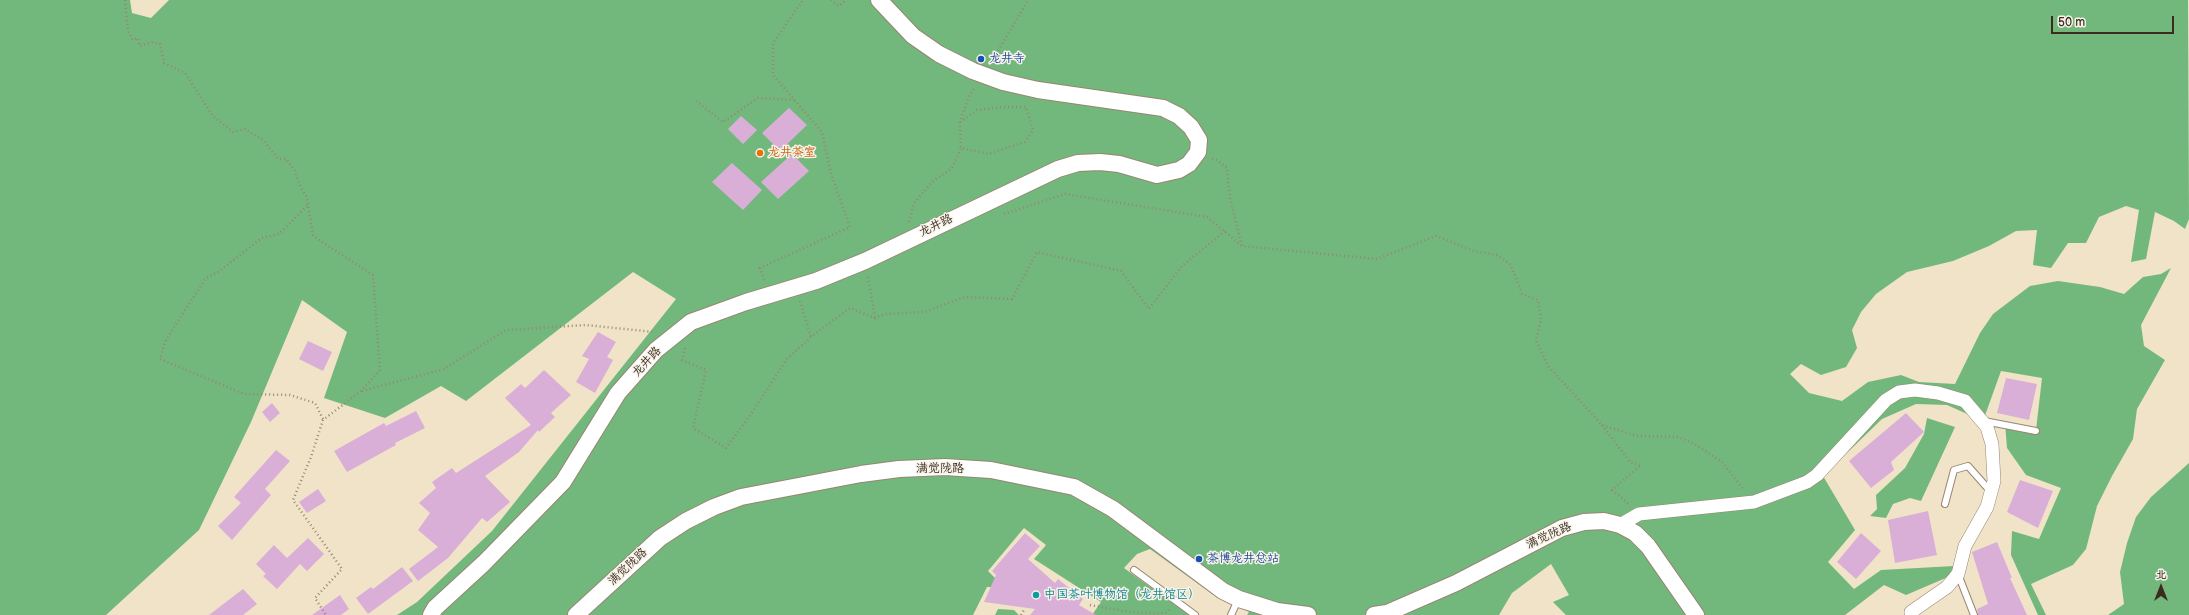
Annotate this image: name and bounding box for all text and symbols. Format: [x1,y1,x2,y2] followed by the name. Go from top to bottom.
[2053,8,2176,34] scale bar
[2058,15,2085,30] text: 50 m
[989,52,1025,66] place label: 龙井寺
[976,54,986,64] marker: 龙井寺
[768,146,816,160] place label: 龙井茶室
[755,148,765,158] marker: 龙井茶室
[917,212,955,240] street label: 龙井路
[629,344,665,380] street label: 龙井路
[916,462,964,476] street label: 满觉陇路
[1524,520,1574,552] street label: 满觉陇路
[606,545,650,589] street label: 满觉陇路
[1207,552,1279,566] place label: 茶博龙井总站
[1194,554,1204,564] marker: 茶博龙井总站
[2141,567,2181,607] north arrow
[2156,568,2167,581] text: 北
[1044,588,1200,602] place label: 中国茶叶博物馆（龙井馆区）
[1031,590,1041,600] marker: 中国茶叶博物馆（龙井馆区）

